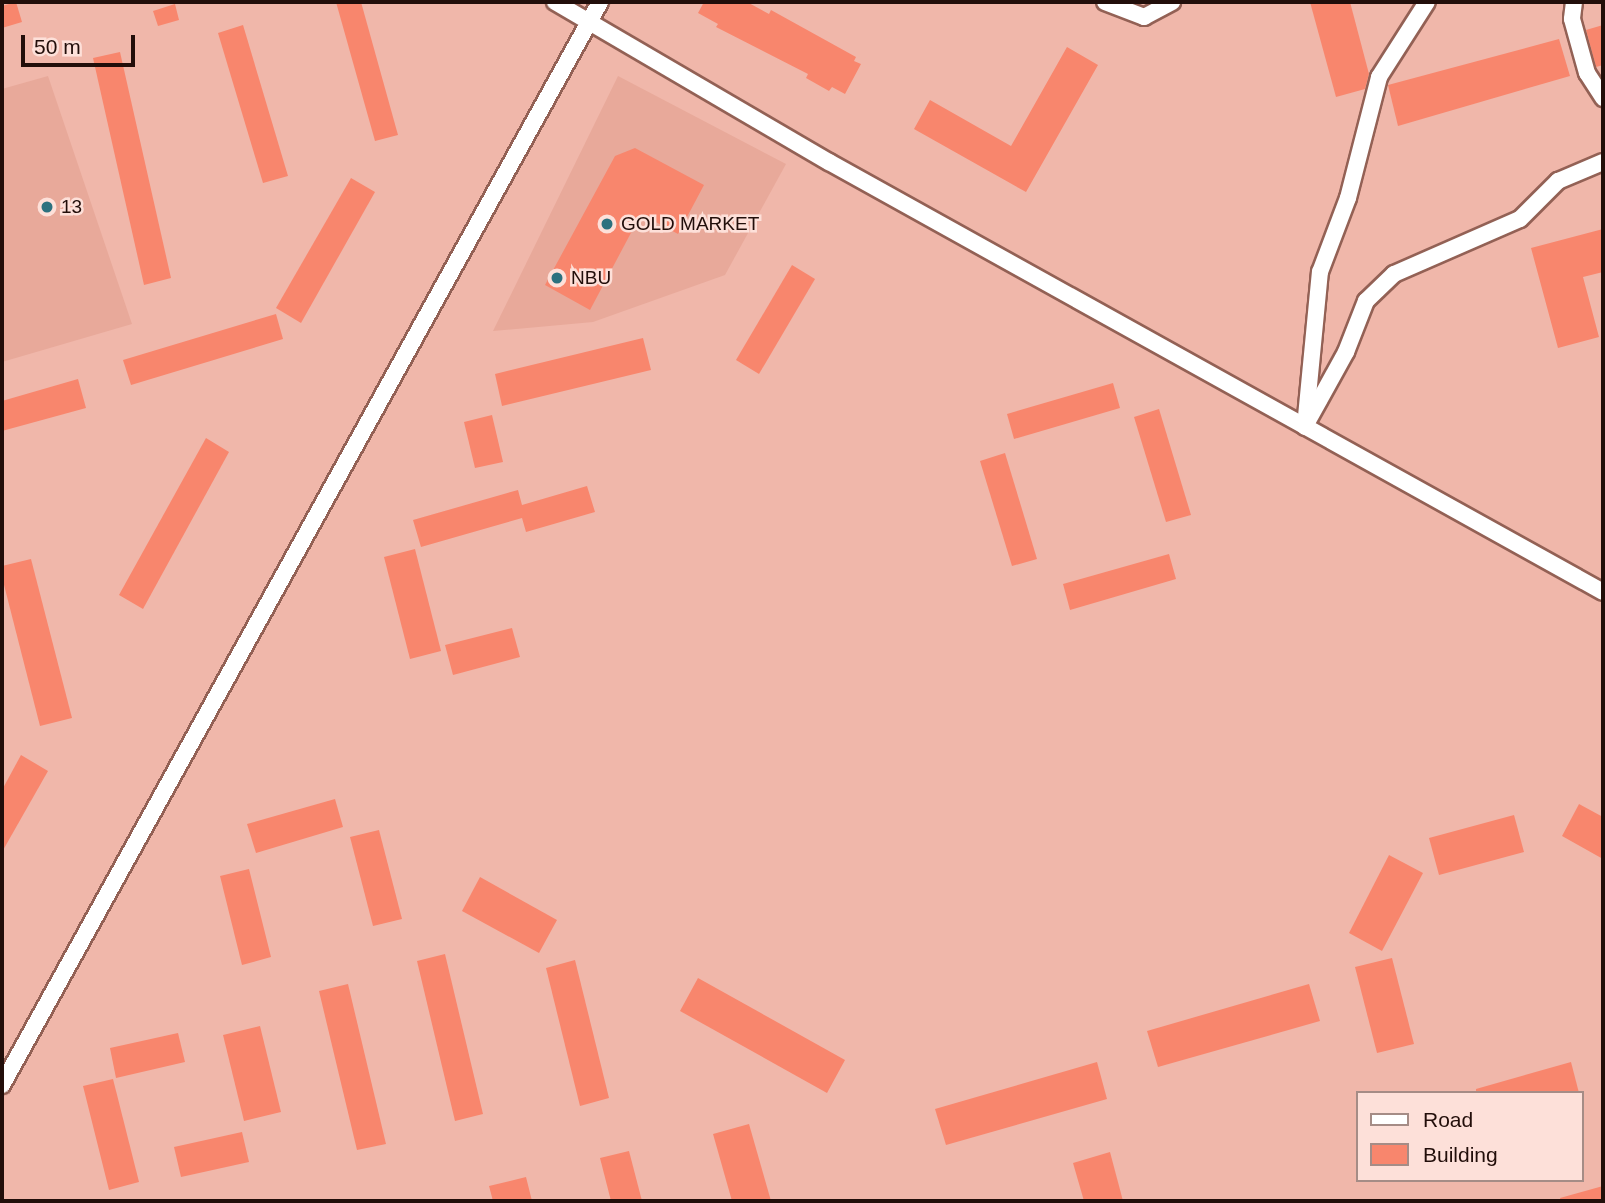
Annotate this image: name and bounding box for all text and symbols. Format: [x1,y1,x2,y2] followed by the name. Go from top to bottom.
[24,21,138,65] scale bar
[34,35,81,58] text: 50 m
[61,196,82,218] place label: 13
[39,199,55,215] marker: 13
[621,213,759,235] place label: GOLD MARKET
[599,216,615,232] marker: GOLD MARKET
[571,267,611,289] place label: NBU
[549,270,565,286] marker: NBU
[1356,1091,1584,1182] legend
[1423,1108,1473,1131] text: Road
[1423,1143,1498,1166] text: Building

